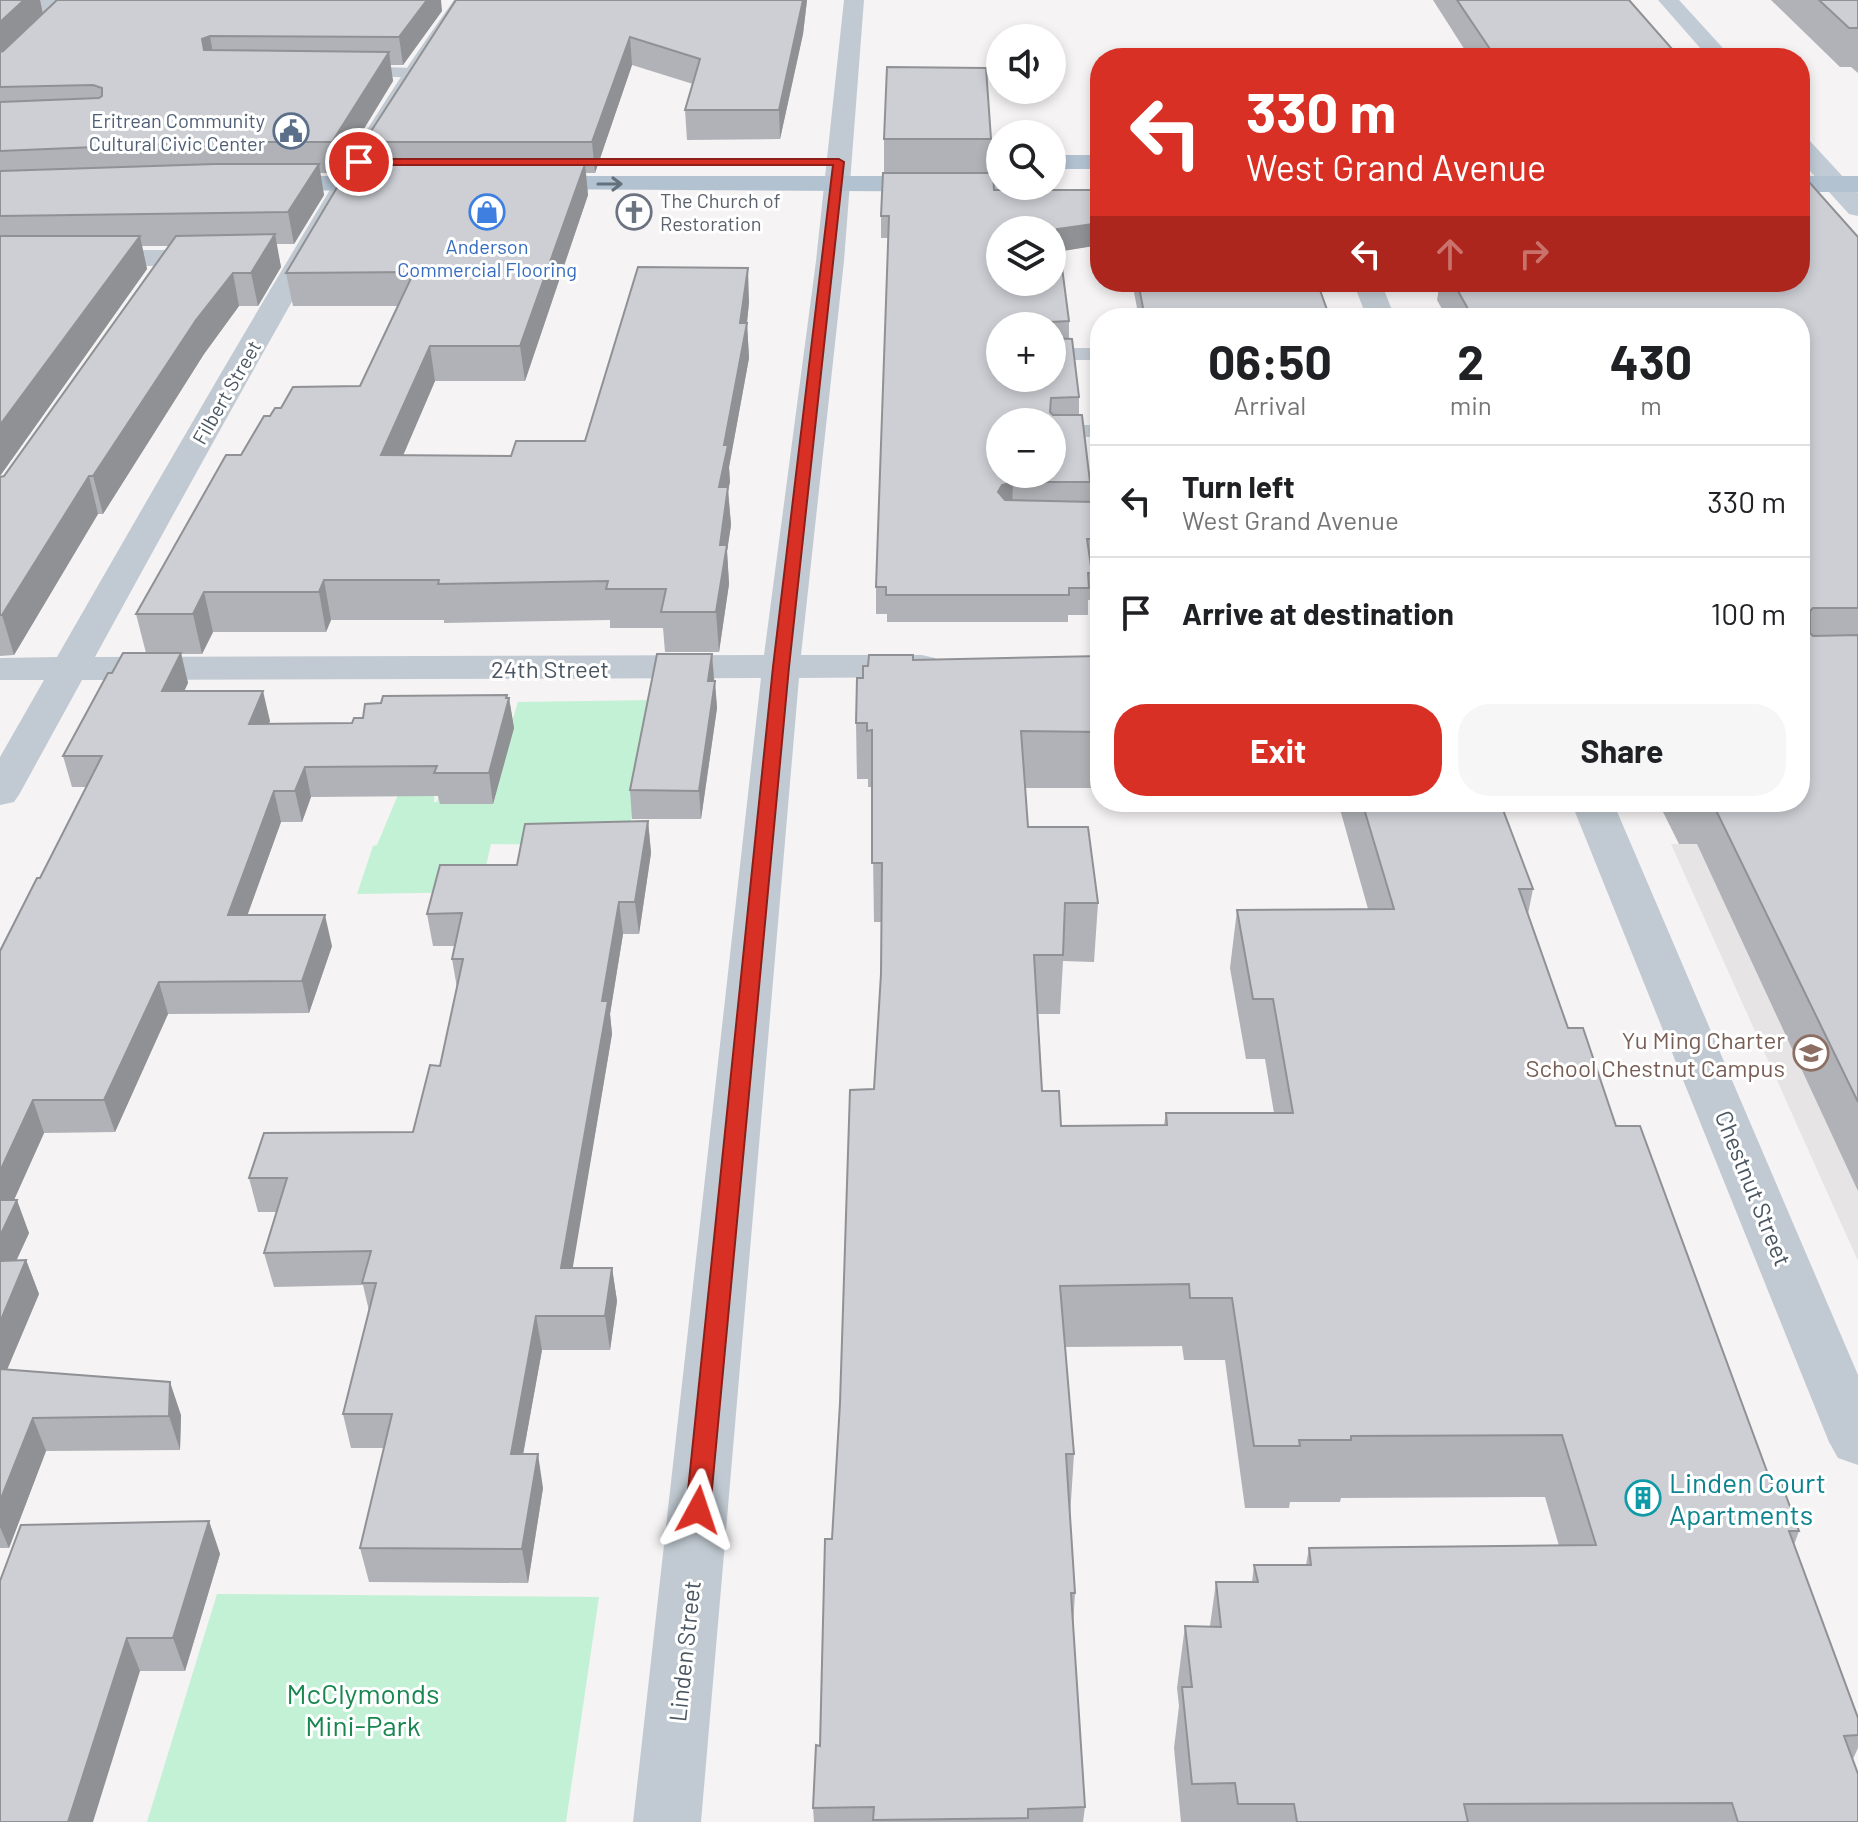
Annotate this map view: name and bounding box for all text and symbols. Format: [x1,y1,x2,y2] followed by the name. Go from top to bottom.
[986,24,1066,488] map controls
[986,24,1066,104] button: sound
[1246,77,1396,144] text: 330 m
[1114,80,1218,184] icon: left
[89,108,265,155] place label: Eritrean Community Cultural Civic Center
[272,112,310,150] public building icon: Eritrean Community Cultural Civic Center
[986,120,1066,200] button: search
[325,128,393,196] pin
[337,140,381,184] icon: arrive
[1246,145,1546,188] text: West Grand Avenue
[596,176,623,192] one-way arrow
[660,188,781,235] place label: The Church of Restoration
[468,193,506,231] shop icon: Anderson Commercial Flooring
[615,193,653,231] church icon: The Church of Restoration
[986,216,1066,296] button: layers
[1344,232,1388,276] icon: left
[1428,232,1472,276] icon: ahead
[1512,232,1556,276] icon: right
[397,234,577,281] place label: Anderson Commercial Flooring
[986,312,1066,392] button: +
[1208,332,1332,390] text: 06:50
[1457,332,1484,390] text: 2
[1610,332,1692,390] text: 430
[187,336,265,448] street label: Filbert Street
[1233,389,1306,420] text: Arrival
[1450,389,1492,420] text: min
[1640,389,1662,420] text: m
[986,408,1066,488] button: −
[1182,468,1295,504] text: Turn left
[1114,479,1158,523] icon: left
[1707,483,1786,519] text: 330 m
[1182,504,1399,535] text: West Grand Avenue
[1114,591,1158,635] icon: arrive
[1182,595,1454,631] text: Arrive at destination
[1711,595,1786,631] text: 100 m
[491,654,609,683] street label: 24th Street
[1114,704,1442,796] button: Exit
[1458,704,1786,796] button: Share
[1526,1025,1785,1082] place label: Yu Ming Charter School Chestnut Campus
[1792,1034,1830,1072] school or university icon: Yu Ming Charter School Chestnut Campus
[1710,1106,1798,1270] street label: Chestnut Street
[1669,1465,1826,1531] place label: Linden Court Apartments
[656,1468,740,1552] position arrow
[1624,1479,1662,1517] building icon: Linden Court Apartments
[662,1579,706,1723] street label: Linden Street
[287,1676,439,1742] park label: McClymonds Mini-Park

